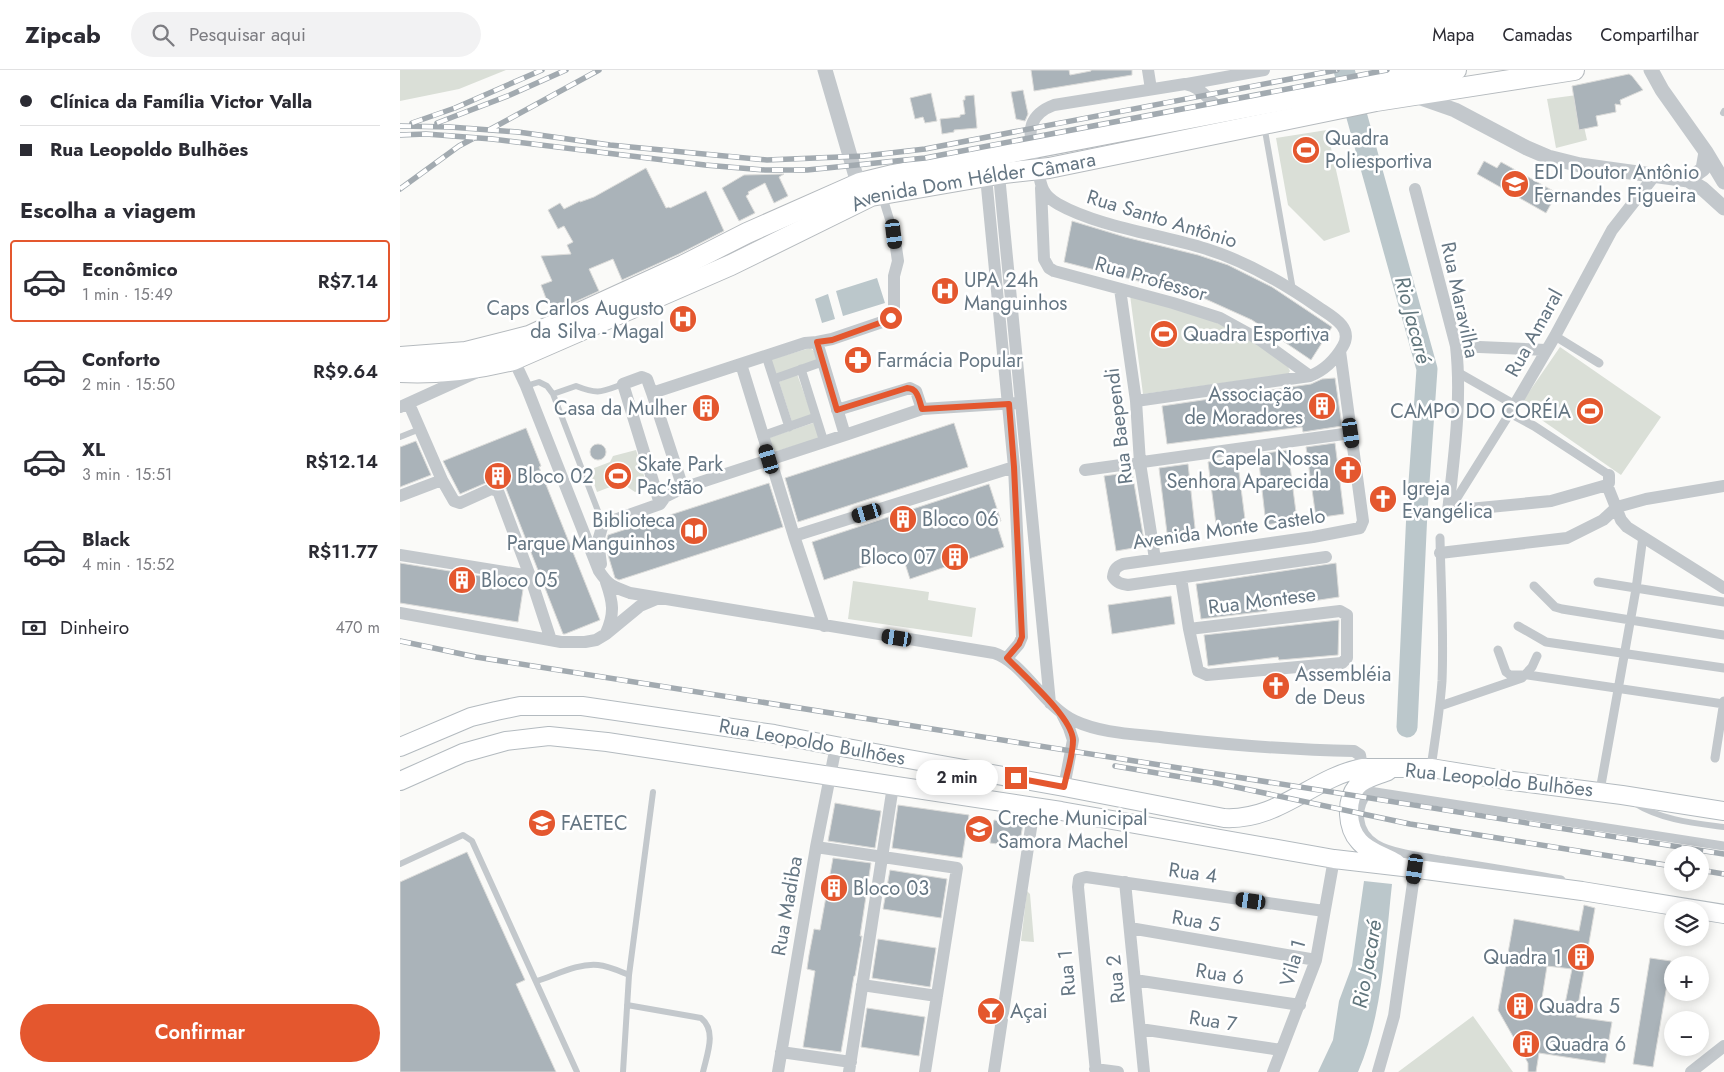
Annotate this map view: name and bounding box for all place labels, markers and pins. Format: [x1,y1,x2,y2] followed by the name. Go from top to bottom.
[1325,124,1432,176] place label: Quadra Poliesportiva
[1291,135,1321,165] sports icon: Quadra Poliesportiva
[1534,158,1699,210] place label: EDI Doutor Antônio Fernandes Figueira
[1500,169,1530,199] school or university icon: EDI Doutor Antônio Fernandes Figueira
[964,266,1067,318] place label: UPA 24h Manguinhos
[930,276,960,306] hospital icon: UPA 24h Manguinhos
[486,294,664,346] place label: Caps Carlos Augusto da Silva - Magal
[668,304,698,334] hospital icon: Caps Carlos Augusto da Silva - Magal
[1149,319,1179,349] sports icon: Quadra Esportiva
[1183,320,1329,349] place label: Quadra Esportiva
[843,345,873,375] pharmacy icon: Farmácia Popular
[877,346,1023,375] place label: Farmácia Popular
[1184,380,1303,432] place label: Associação de Moradores
[1307,391,1337,421] building icon: Associação de Moradores
[691,393,721,423] building icon: Casa da Mulher
[554,394,687,423] place label: Casa da Mulher
[1575,396,1605,426] sports icon: CAMPO DO CORÉIA
[1390,397,1572,426] place label: CAMPO DO CORÉIA
[1166,444,1329,496] place label: Capela Nossa Senhora Aparecida
[637,450,723,502] place label: Skate Park Pac'stão
[1333,455,1363,485] church icon: Capela Nossa Senhora Aparecida
[483,461,513,491] building icon: Bloco 02
[603,461,633,491] sports icon: Skate Park Pac'stão
[517,462,594,491] place label: Bloco 02
[1402,474,1493,526] place label: Igreja Evangélica
[1368,484,1398,514] church icon: Igreja Evangélica
[888,504,918,534] building icon: Bloco 06
[922,505,999,534] place label: Bloco 06
[507,506,675,558] place label: Biblioteca Parque Manguinhos
[679,516,709,546] library icon: Biblioteca Parque Manguinhos
[940,542,970,572] building icon: Bloco 07
[860,543,936,572] place label: Bloco 07
[447,565,477,595] building icon: Bloco 05
[481,566,557,595] place label: Bloco 05
[1295,660,1391,712] place label: Assembléia de Deus
[1261,671,1291,701] church icon: Assembléia de Deus
[998,804,1148,856] place label: Creche Municipal Samora Machel
[527,808,557,838] school or university icon: FAETEC
[561,809,628,838] place label: FAETEC
[964,814,994,844] school or university icon: Creche Municipal Samora Machel
[819,873,849,903] building icon: Bloco 03
[853,874,929,903] place label: Bloco 03
[1566,942,1596,972] building icon: Quadra 1
[1483,943,1562,972] place label: Quadra 1
[1505,991,1535,1021] building icon: Quadra 5
[1539,992,1620,1021] place label: Quadra 5
[976,996,1006,1026] bar icon: Açai
[1010,997,1048,1026] place label: Açai
[1511,1029,1541,1059] building icon: Quadra 6
[1545,1030,1626,1059] place label: Quadra 6

